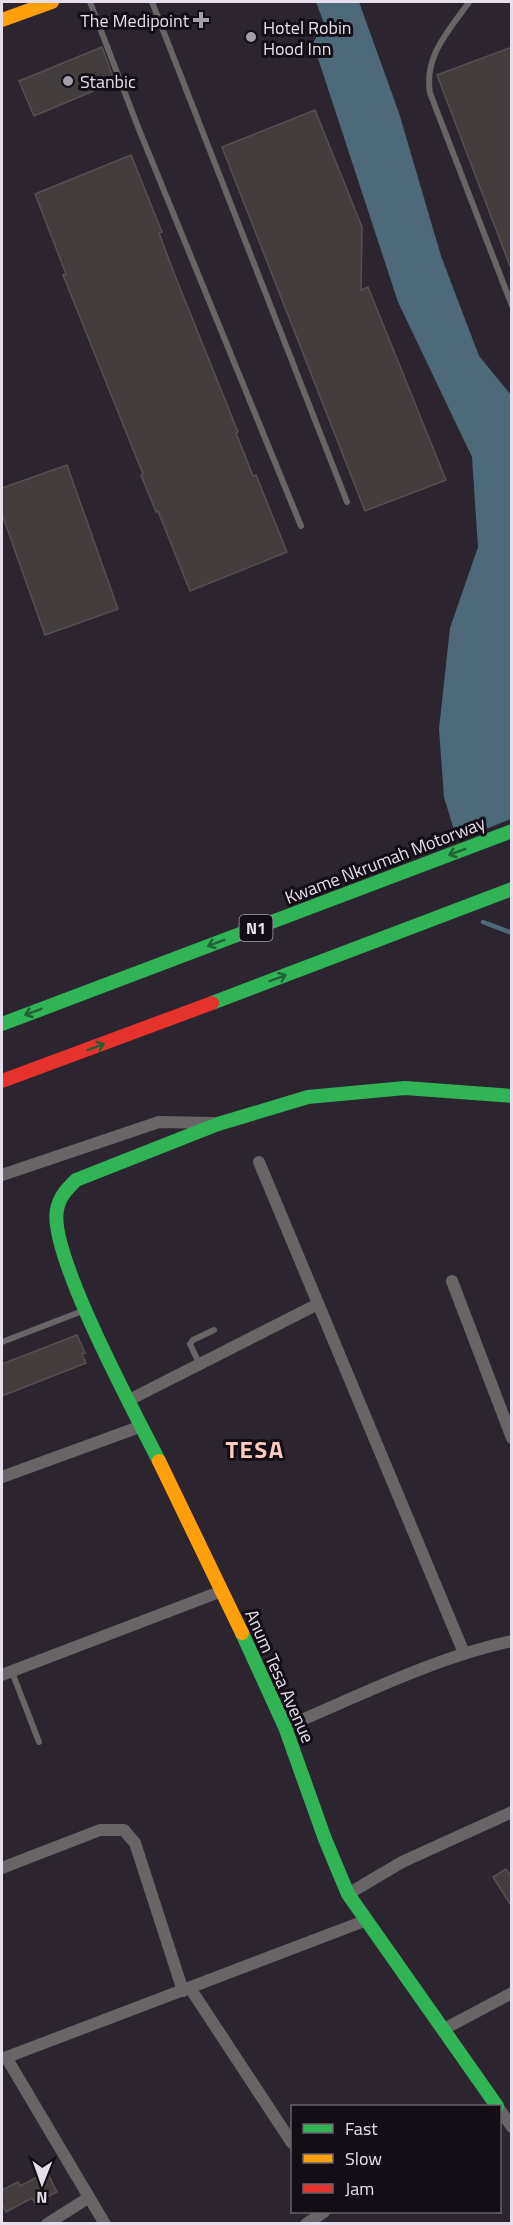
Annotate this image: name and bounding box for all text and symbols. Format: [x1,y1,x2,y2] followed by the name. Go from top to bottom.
[80,7,190,34] place label: The Medipoint
[194,13,208,27] marker: The Medipoint
[263,14,352,62] place label: Hotel Robin Hood Inn
[244,30,258,44] marker: Hotel Robin Hood Inn
[80,68,136,95] place label: Stanbic
[61,74,75,88] marker: Stanbic
[281,809,489,911] street label: Kwame Nkrumah Motorway
[448,847,467,858] one-way arrow
[240,915,272,941] road number: N1
[207,938,225,949] one-way arrow
[269,972,287,983] one-way arrow
[24,1008,43,1019] one-way arrow
[86,1040,105,1051] one-way arrow
[225,1431,285,1467] district label: TESA
[238,1605,322,1747] street label: Anum Tesa Avenue
[291,2105,501,2213] legend
[345,2115,378,2142] text: Fast
[345,2145,382,2172] text: Slow
[12,2153,72,2213] north arrow
[345,2175,374,2202] text: Jam
[36,2186,47,2210] text: N

